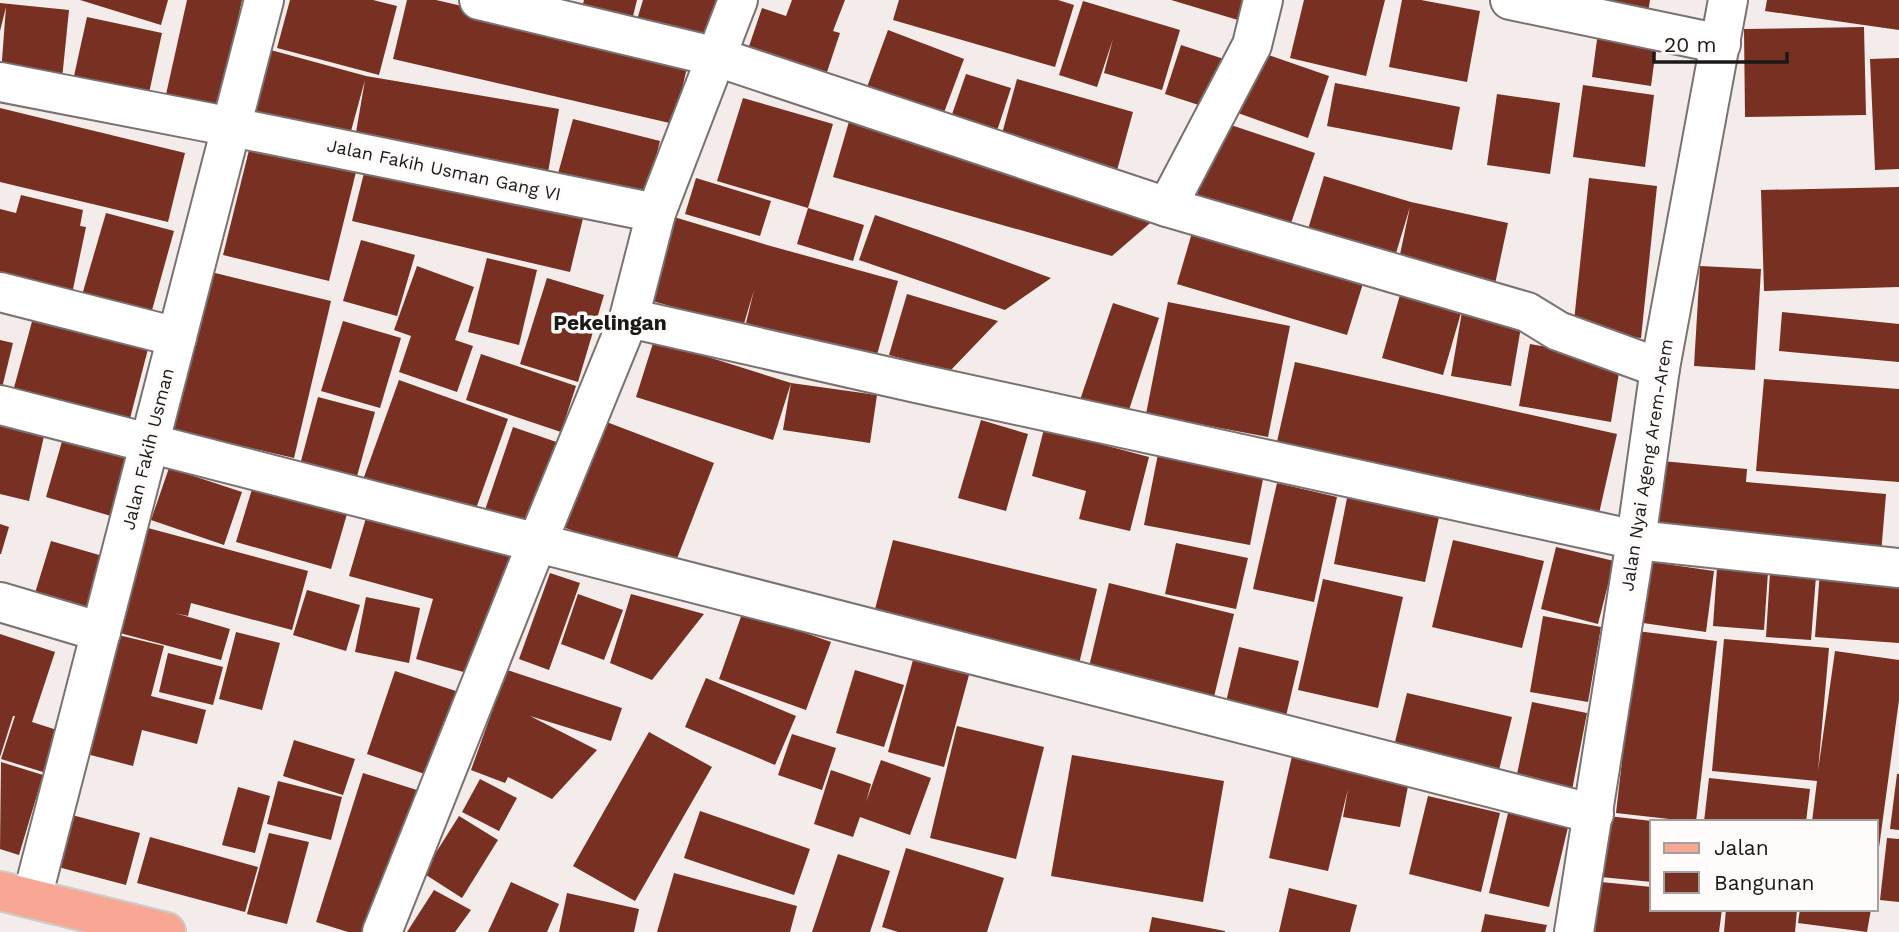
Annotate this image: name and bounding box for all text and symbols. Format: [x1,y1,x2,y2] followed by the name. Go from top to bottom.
[1654,21,1787,65] scale bar
[1664,32,1716,57] text: 20 m
[325,134,563,205] street label: Jalan Fakih Usman Gang VI
[553,310,667,335] district label: Pekelingan
[1616,337,1677,593] street label: Jalan Nyai Ageng Arem-Arem
[117,366,178,532] street label: Jalan Fakih Usman
[1650,820,1878,911] legend
[1714,835,1769,860] text: Jalan
[1714,870,1815,895] text: Bangunan

